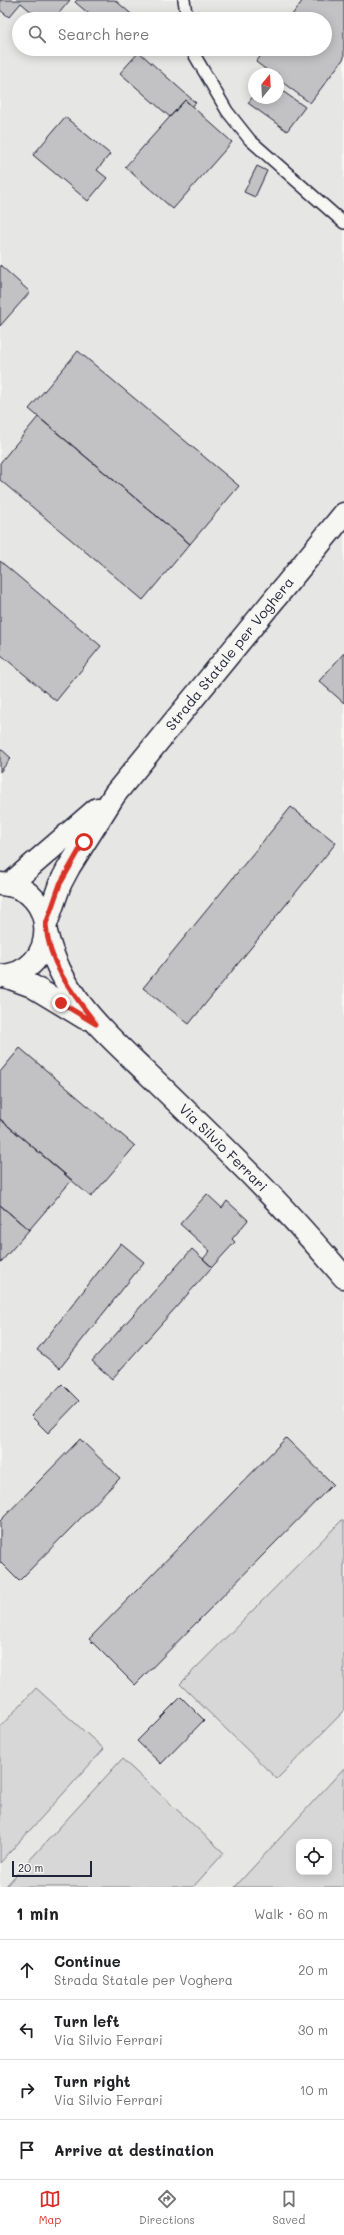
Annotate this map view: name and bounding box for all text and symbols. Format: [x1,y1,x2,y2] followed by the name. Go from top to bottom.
[12,12,332,56] search box
[26,23,48,45] icon: search
[58,24,149,44] text: Search here
[248,68,284,104] north arrow
[161,573,298,734] street label: Strada Statale per Voghera
[75,833,93,851] route start
[52,994,70,1012] route end
[175,1099,272,1195] street label: Via Silvio Ferrari
[296,1839,332,1875] map controls
[296,1839,332,1875] button: locate
[12,1859,92,1878] scale bar
[18,1860,43,1875] text: 20 m
[16,1902,59,1924] text: 1 min
[254,1905,328,1922] text: Walk · 60 m
[54,1951,121,1971] text: Continue
[16,1959,38,1981] icon: ahead
[298,1961,328,1978] text: 20 m
[54,1971,233,1988] text: Strada Statale per Voghera
[54,2011,119,2031] text: Turn left
[16,2019,38,2041] icon: left
[298,2021,328,2038] text: 30 m
[54,2031,163,2048] text: Via Silvio Ferrari
[54,2071,131,2091] text: Turn right
[16,2079,38,2101] icon: right
[300,2081,328,2098] text: 10 m
[54,2091,163,2108] text: Via Silvio Ferrari
[16,2139,38,2161] icon: arrive
[54,2140,214,2160] text: Arrive at destination
[39,2188,61,2227] tab: Map
[139,2188,195,2227] tab: Directions
[272,2188,305,2227] tab: Saved

